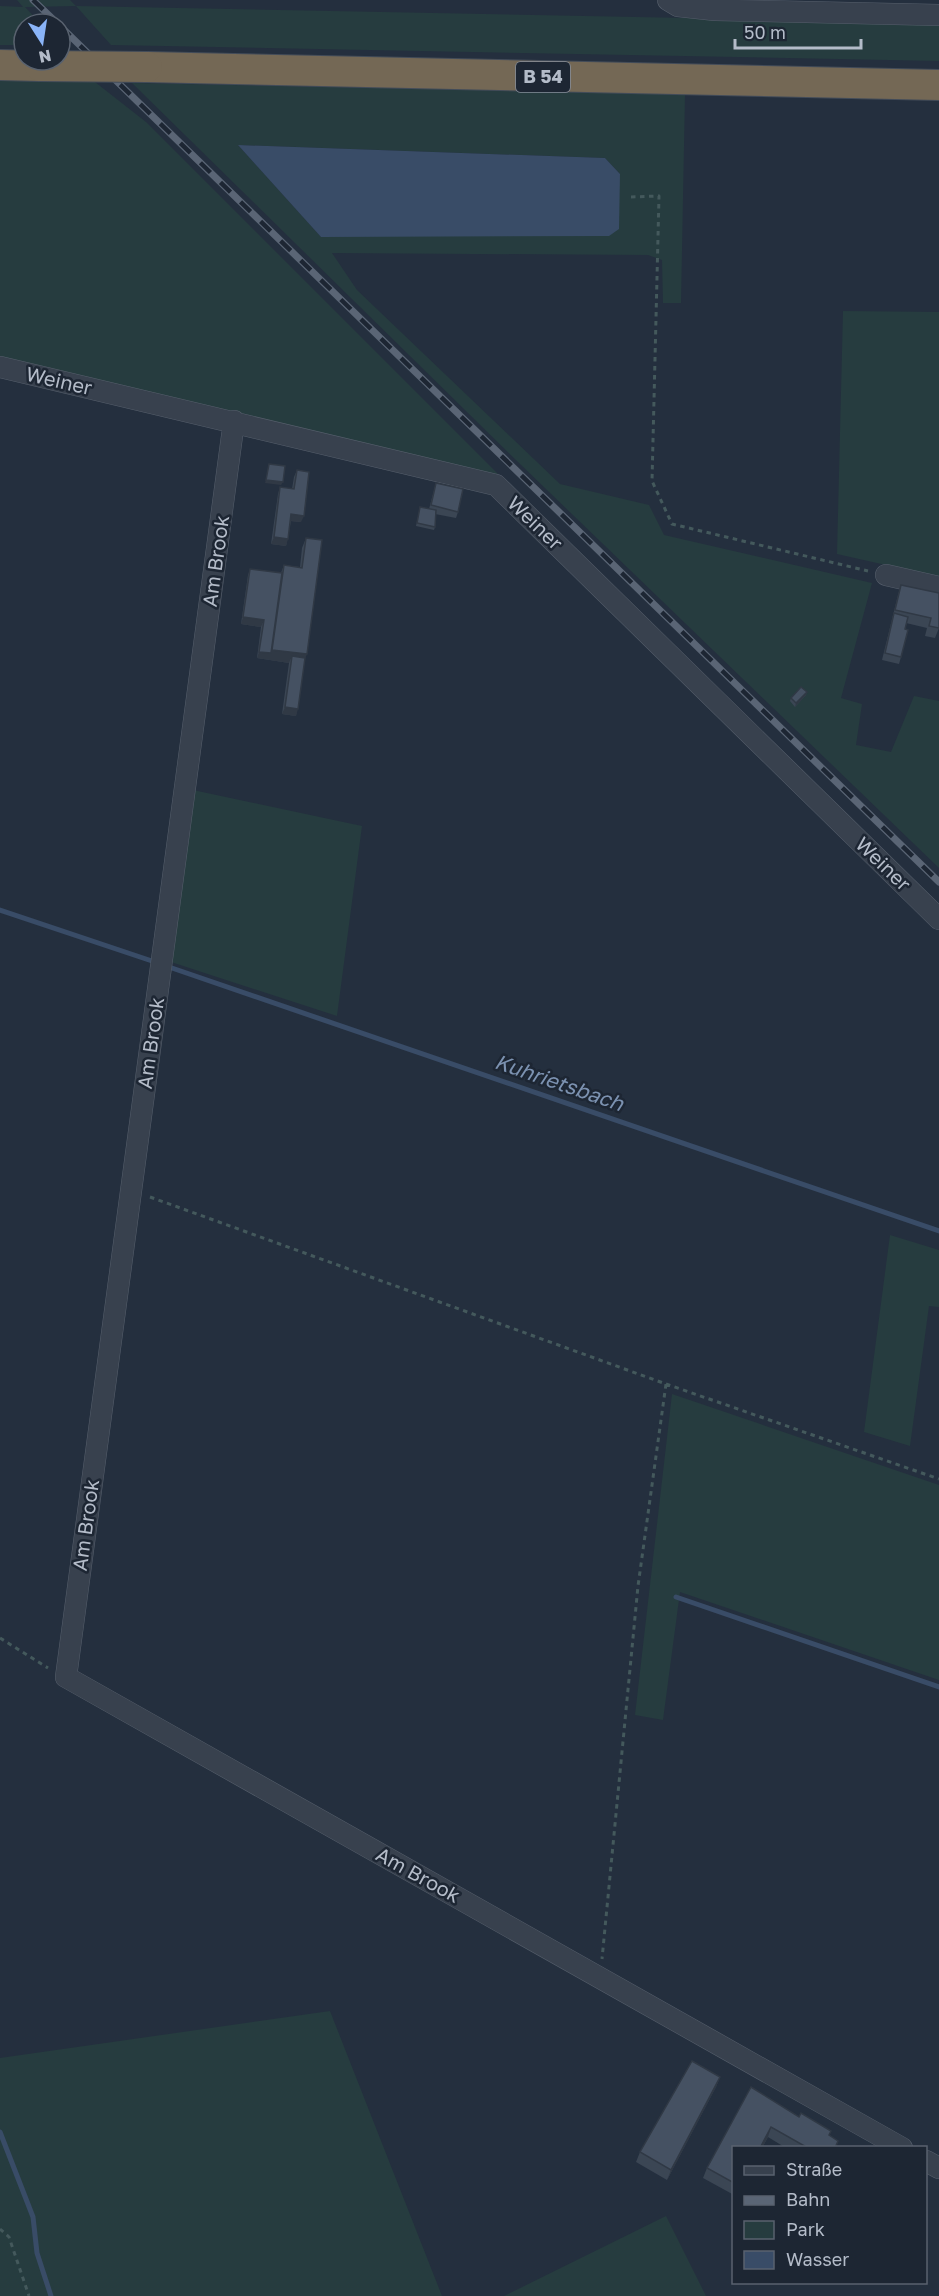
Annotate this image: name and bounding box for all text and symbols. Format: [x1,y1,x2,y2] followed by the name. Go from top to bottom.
[12,12,72,72] north arrow
[735,12,861,50] scale bar
[744,21,786,43] text: 50 m
[37,46,53,68] text: N
[516,62,570,92] road number: B 54
[24,361,95,399] street label: Weiner
[503,490,568,554] street label: Weiner
[197,513,233,608] street label: Am Brook
[851,831,916,895] street label: Weiner
[132,995,168,1090] street label: Am Brook
[492,1048,628,1117] water label: Kuhrietsbach
[67,1477,103,1572] street label: Am Brook
[372,1841,465,1907] street label: Am Brook
[732,2146,927,2284] legend
[786,2158,842,2180] text: Straße
[786,2188,830,2210] text: Bahn
[786,2218,825,2240] text: Park
[786,2248,849,2270] text: Wasser

